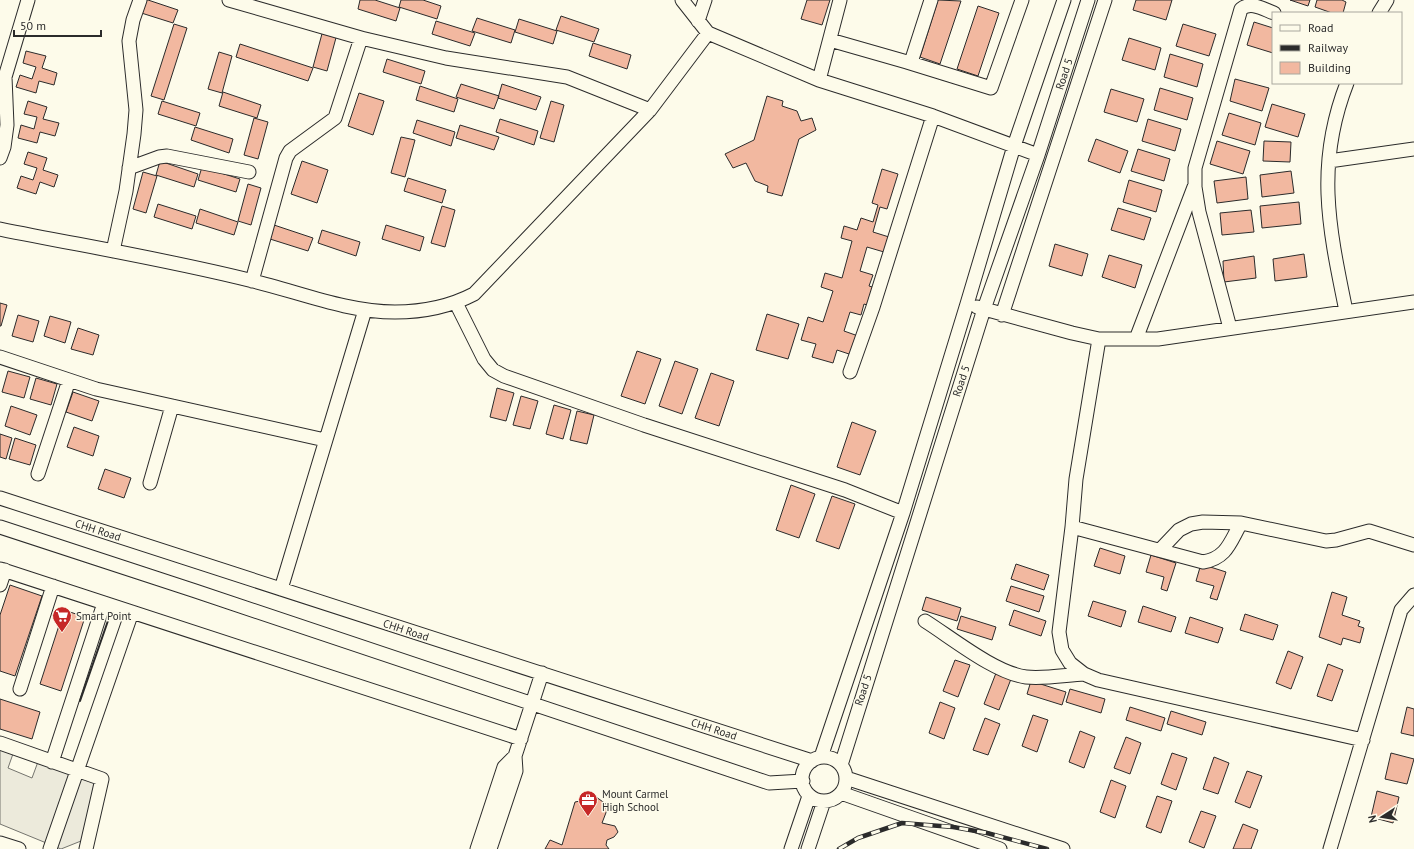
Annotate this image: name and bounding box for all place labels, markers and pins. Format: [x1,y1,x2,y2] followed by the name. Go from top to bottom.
[51,605,73,633] supermarket icon: Smart Point
[76,609,132,623] place label: Smart Point
[602,787,669,814] place label: Mount Carmel High School
[577,789,599,817] office icon: Mount Carmel High School

